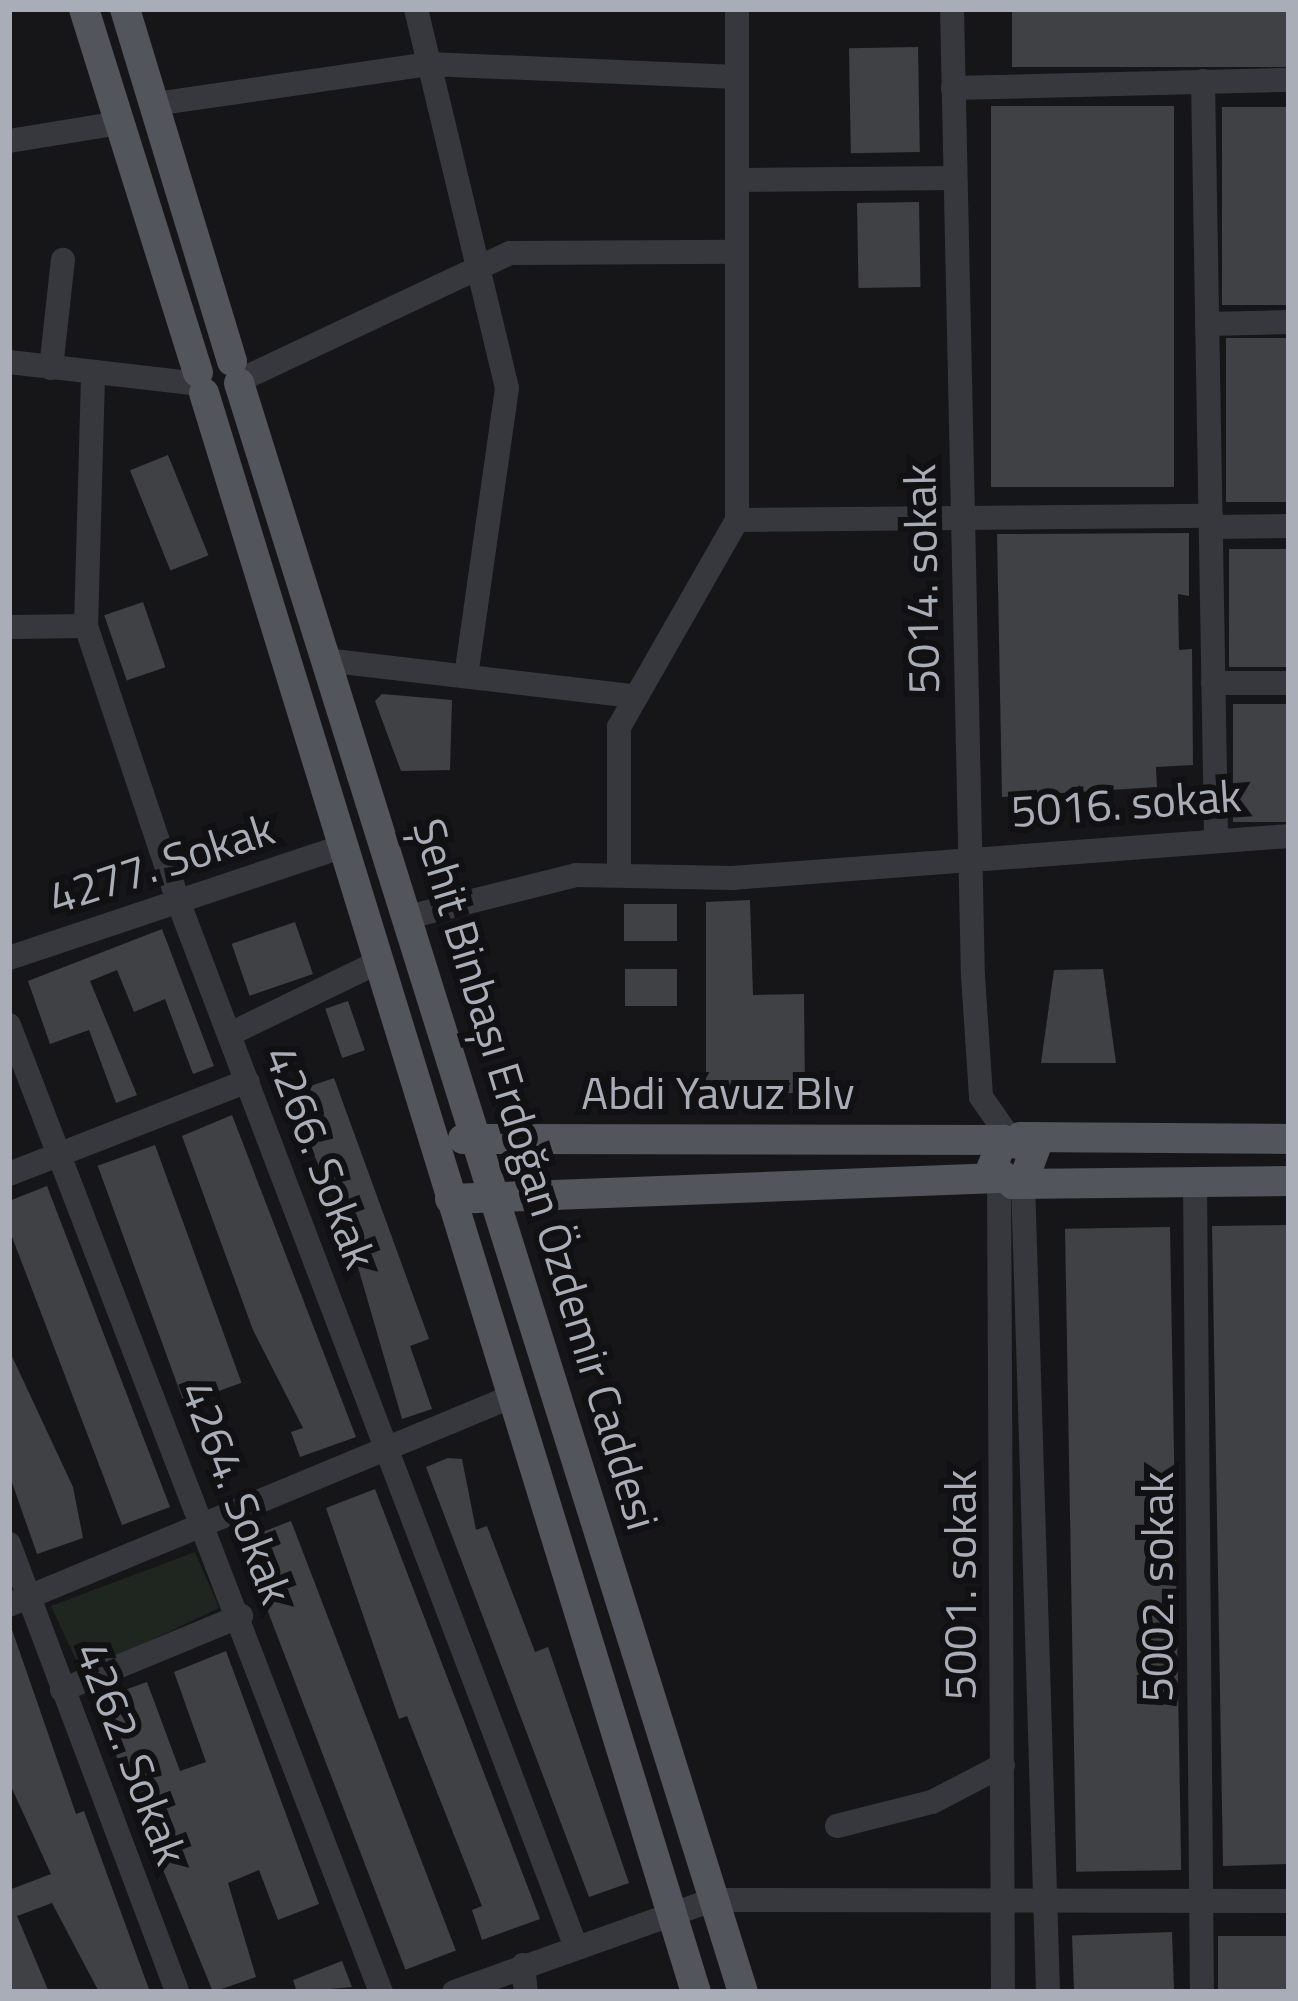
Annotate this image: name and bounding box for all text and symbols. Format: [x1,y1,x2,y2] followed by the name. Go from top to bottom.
[892,463,950,695] street label: 5014. sokak
[1009,768,1243,838] street label: 5016. sokak
[41,801,281,925] street label: 4277. Sokak
[402,812,670,1536] street label: Şehit Binbaşı Erdoğan Özdemir Caddesi
[254,1038,388,1276] street label: 4266. Sokak
[581,1066,855,1120] street label: Abdi Yavuz Blv
[170,1373,304,1611] street label: 4264. Sokak
[933,1470,987,1700] street label: 5001. sokak
[1130,1472,1184,1702] street label: 5002. sokak
[65,1634,199,1872] street label: 4262. Sokak

